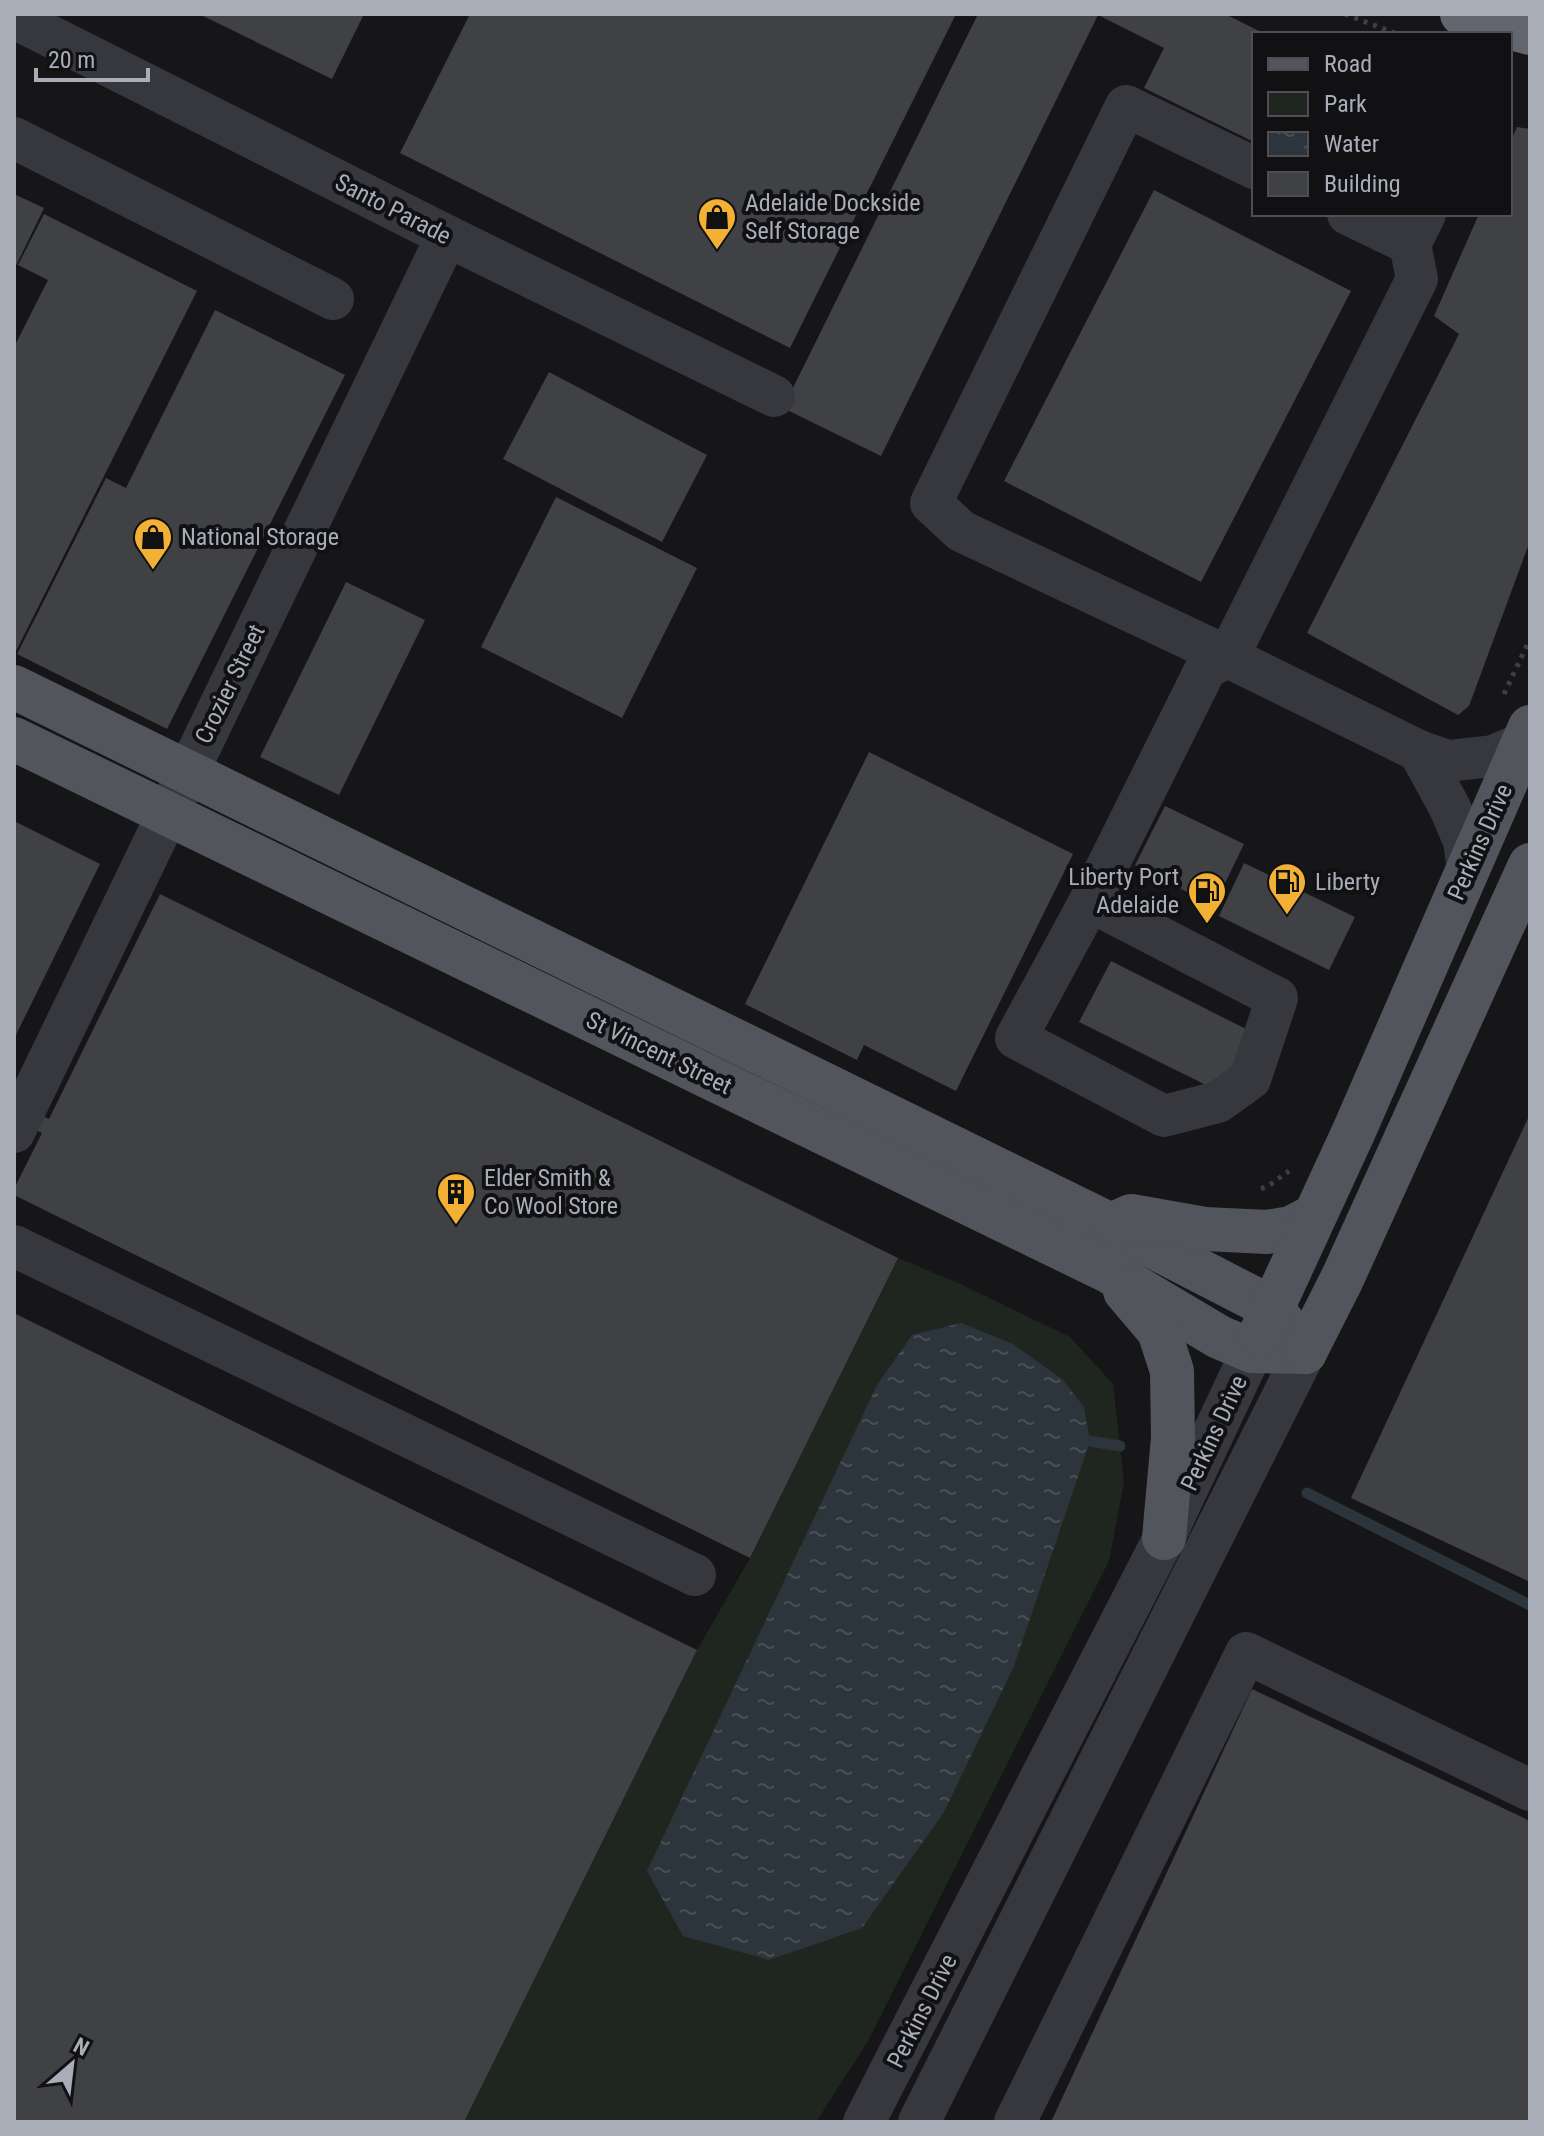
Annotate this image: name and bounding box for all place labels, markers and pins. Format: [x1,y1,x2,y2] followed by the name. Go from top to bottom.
[745,189,920,245] place label: Adelaide Dockside Self Storage
[696,196,738,251] shop icon: Adelaide Dockside Self Storage
[132,516,174,571] shop icon: National Storage
[181,523,339,551] place label: National Storage
[1266,861,1308,916] fuel station icon: Liberty
[1068,863,1179,919] place label: Liberty Port Adelaide
[1315,868,1380,896] place label: Liberty
[1186,870,1228,925] fuel station icon: Liberty Port Adelaide
[484,1164,618,1220] place label: Elder Smith & Co Wool Store
[435,1171,477,1226] building icon: Elder Smith & Co Wool Store

